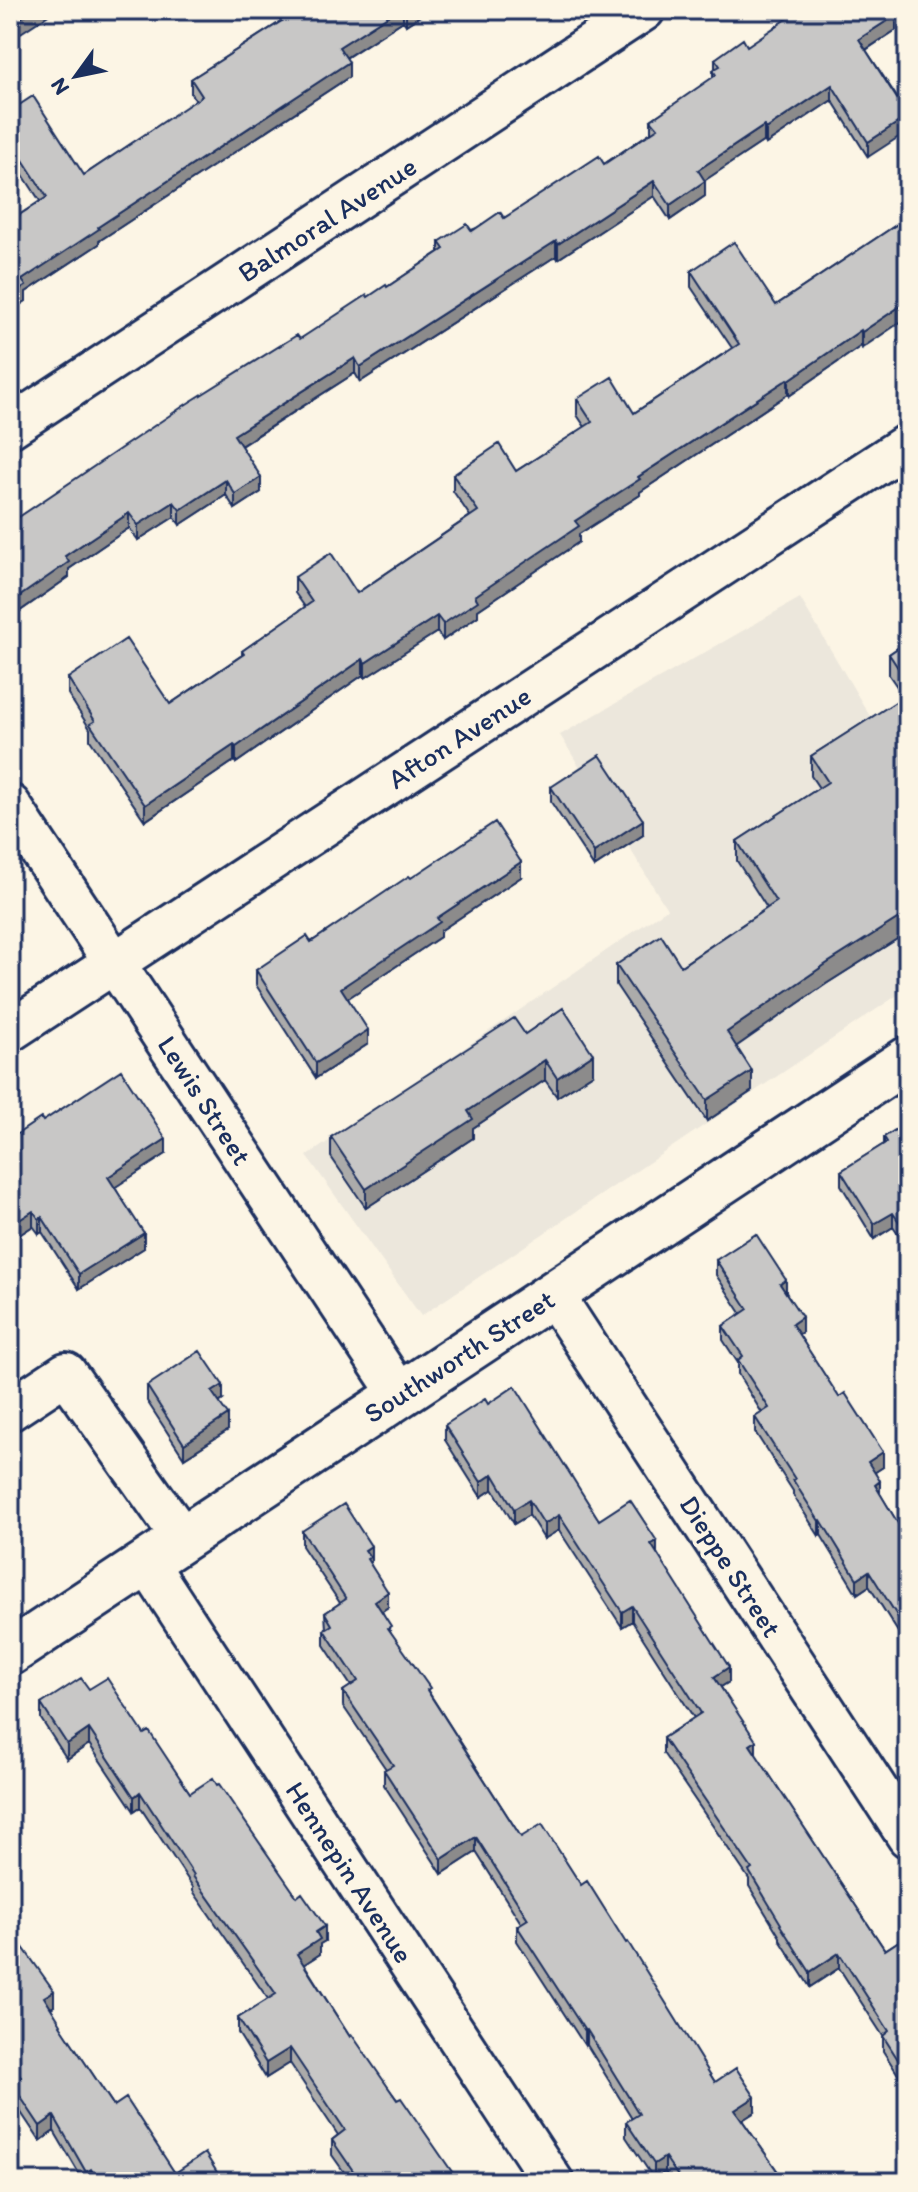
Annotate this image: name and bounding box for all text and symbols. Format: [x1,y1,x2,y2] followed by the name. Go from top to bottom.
[36,36,116,116] north arrow
[44,73,75,100] text: N
[231,149,423,289] street label: Balmoral Avenue
[381,678,537,796] street label: Afton Avenue
[151,1029,259,1171] street label: Lewis Street
[357,1282,561,1430] street label: Southworth Street
[673,1489,789,1643] street label: Dieppe Street
[279,1775,421,1969] street label: Hennepin Avenue

